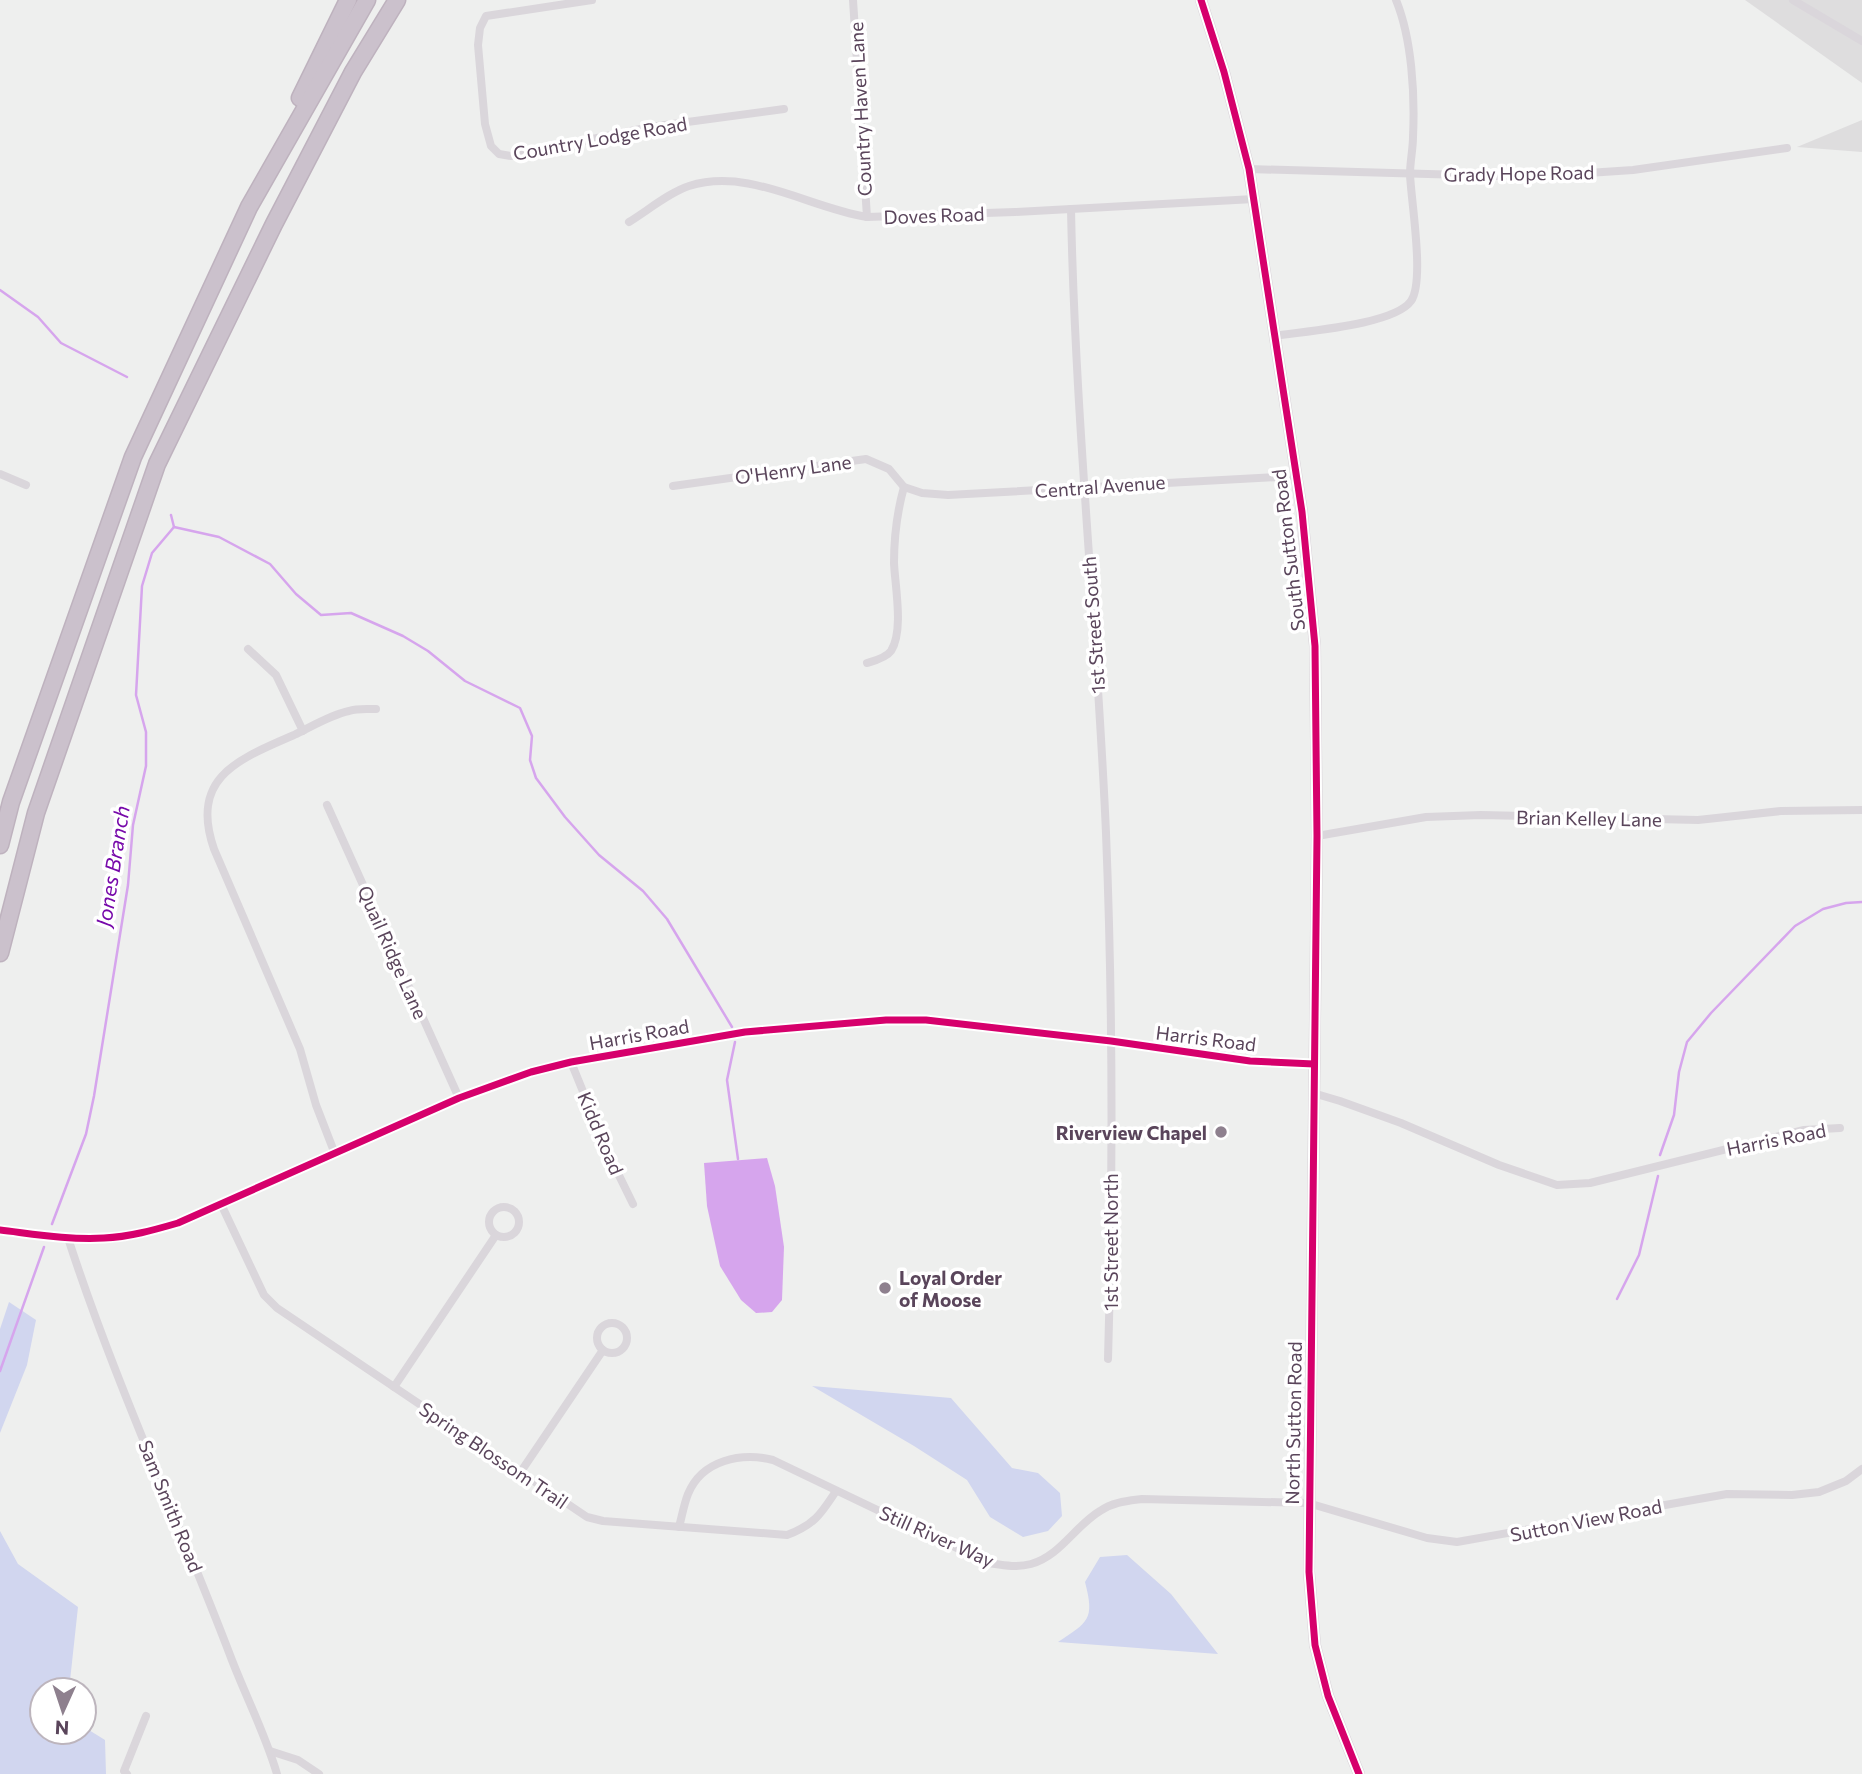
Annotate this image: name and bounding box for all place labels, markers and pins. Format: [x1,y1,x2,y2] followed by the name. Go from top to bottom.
[1056,1121,1207,1144] place label: Riverview Chapel
[1213,1124,1229,1140] marker: Riverview Chapel
[899,1266,1002,1311] place label: Loyal Order of Moose
[877,1280,893,1296] marker: Loyal Order of Moose

